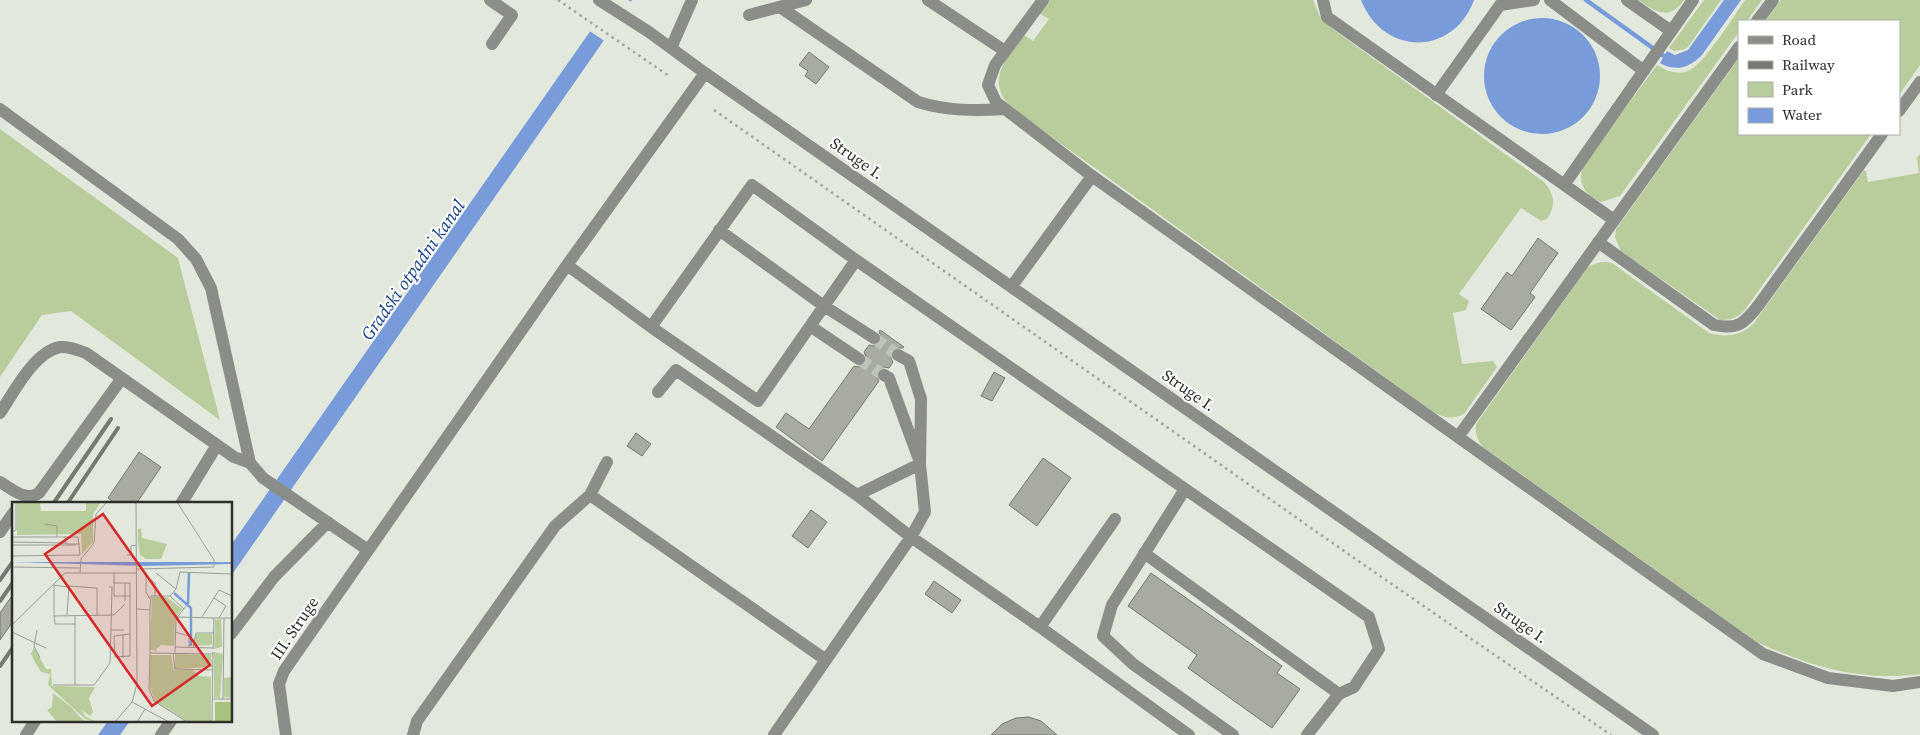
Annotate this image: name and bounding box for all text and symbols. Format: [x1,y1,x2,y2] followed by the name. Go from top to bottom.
[1738,20,1900,135] legend
[1782,29,1816,50] text: Road
[1782,54,1835,75] text: Railway
[1782,79,1814,100] text: Park
[1782,104,1823,125] text: Water
[826,132,888,184] street label: Struge I.
[355,194,471,345] water label: Gradski otpadni kanal
[1158,364,1220,416] street label: Struge I.
[12,502,232,722] inset map
[265,592,323,664] street label: III. Struge
[1490,596,1552,648] street label: Struge I.

